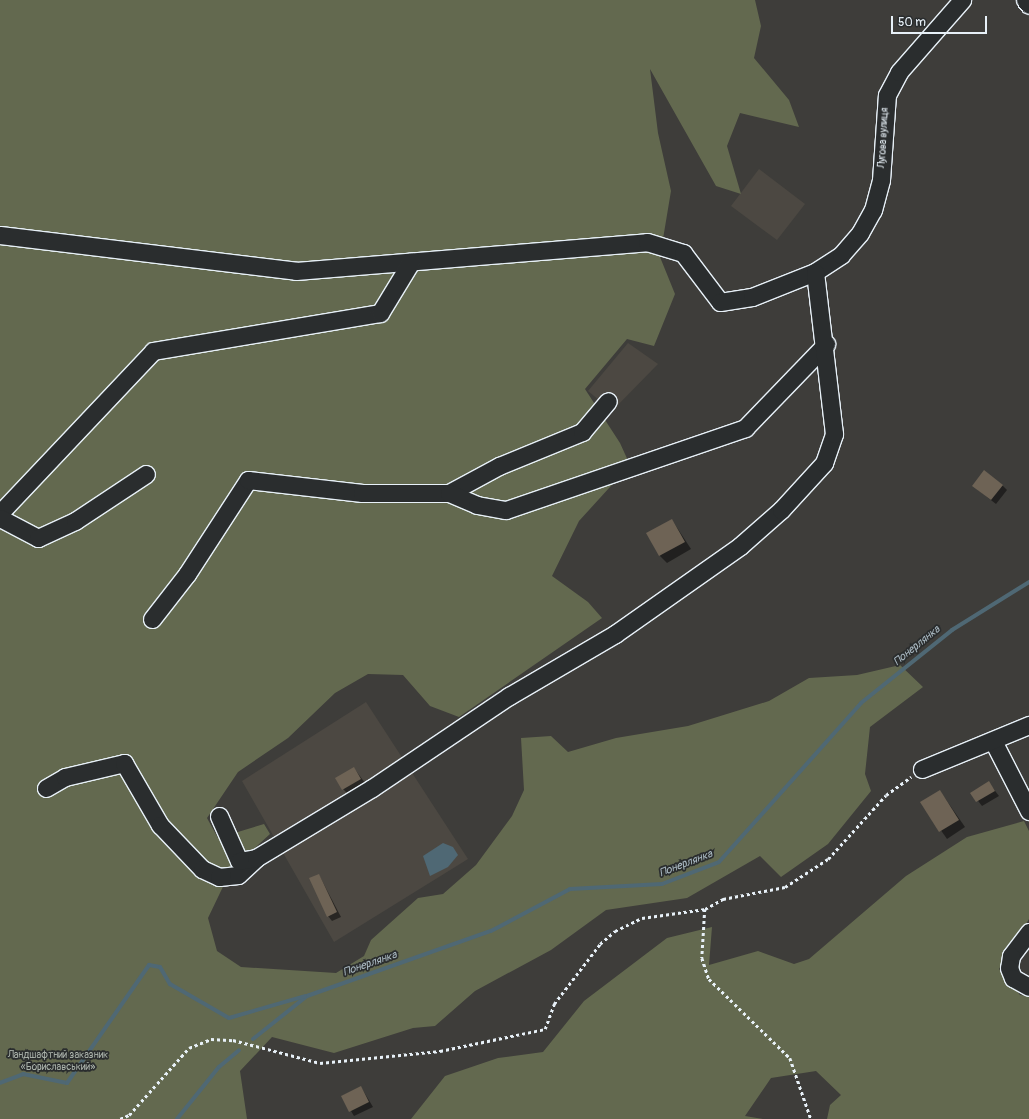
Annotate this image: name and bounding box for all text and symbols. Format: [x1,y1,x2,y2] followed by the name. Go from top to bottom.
[893,8,989,34] scale bar
[898,15,926,30] text: 50 m
[876,107,892,169] street label: Лугова вулиця
[891,623,943,669] water label: Понерлянка
[658,848,714,880] water label: Понерлянка
[341,949,399,979] water label: Понерлянка
[8,1049,108,1072] park label: Ландшафтний заказник «Бориславський»

